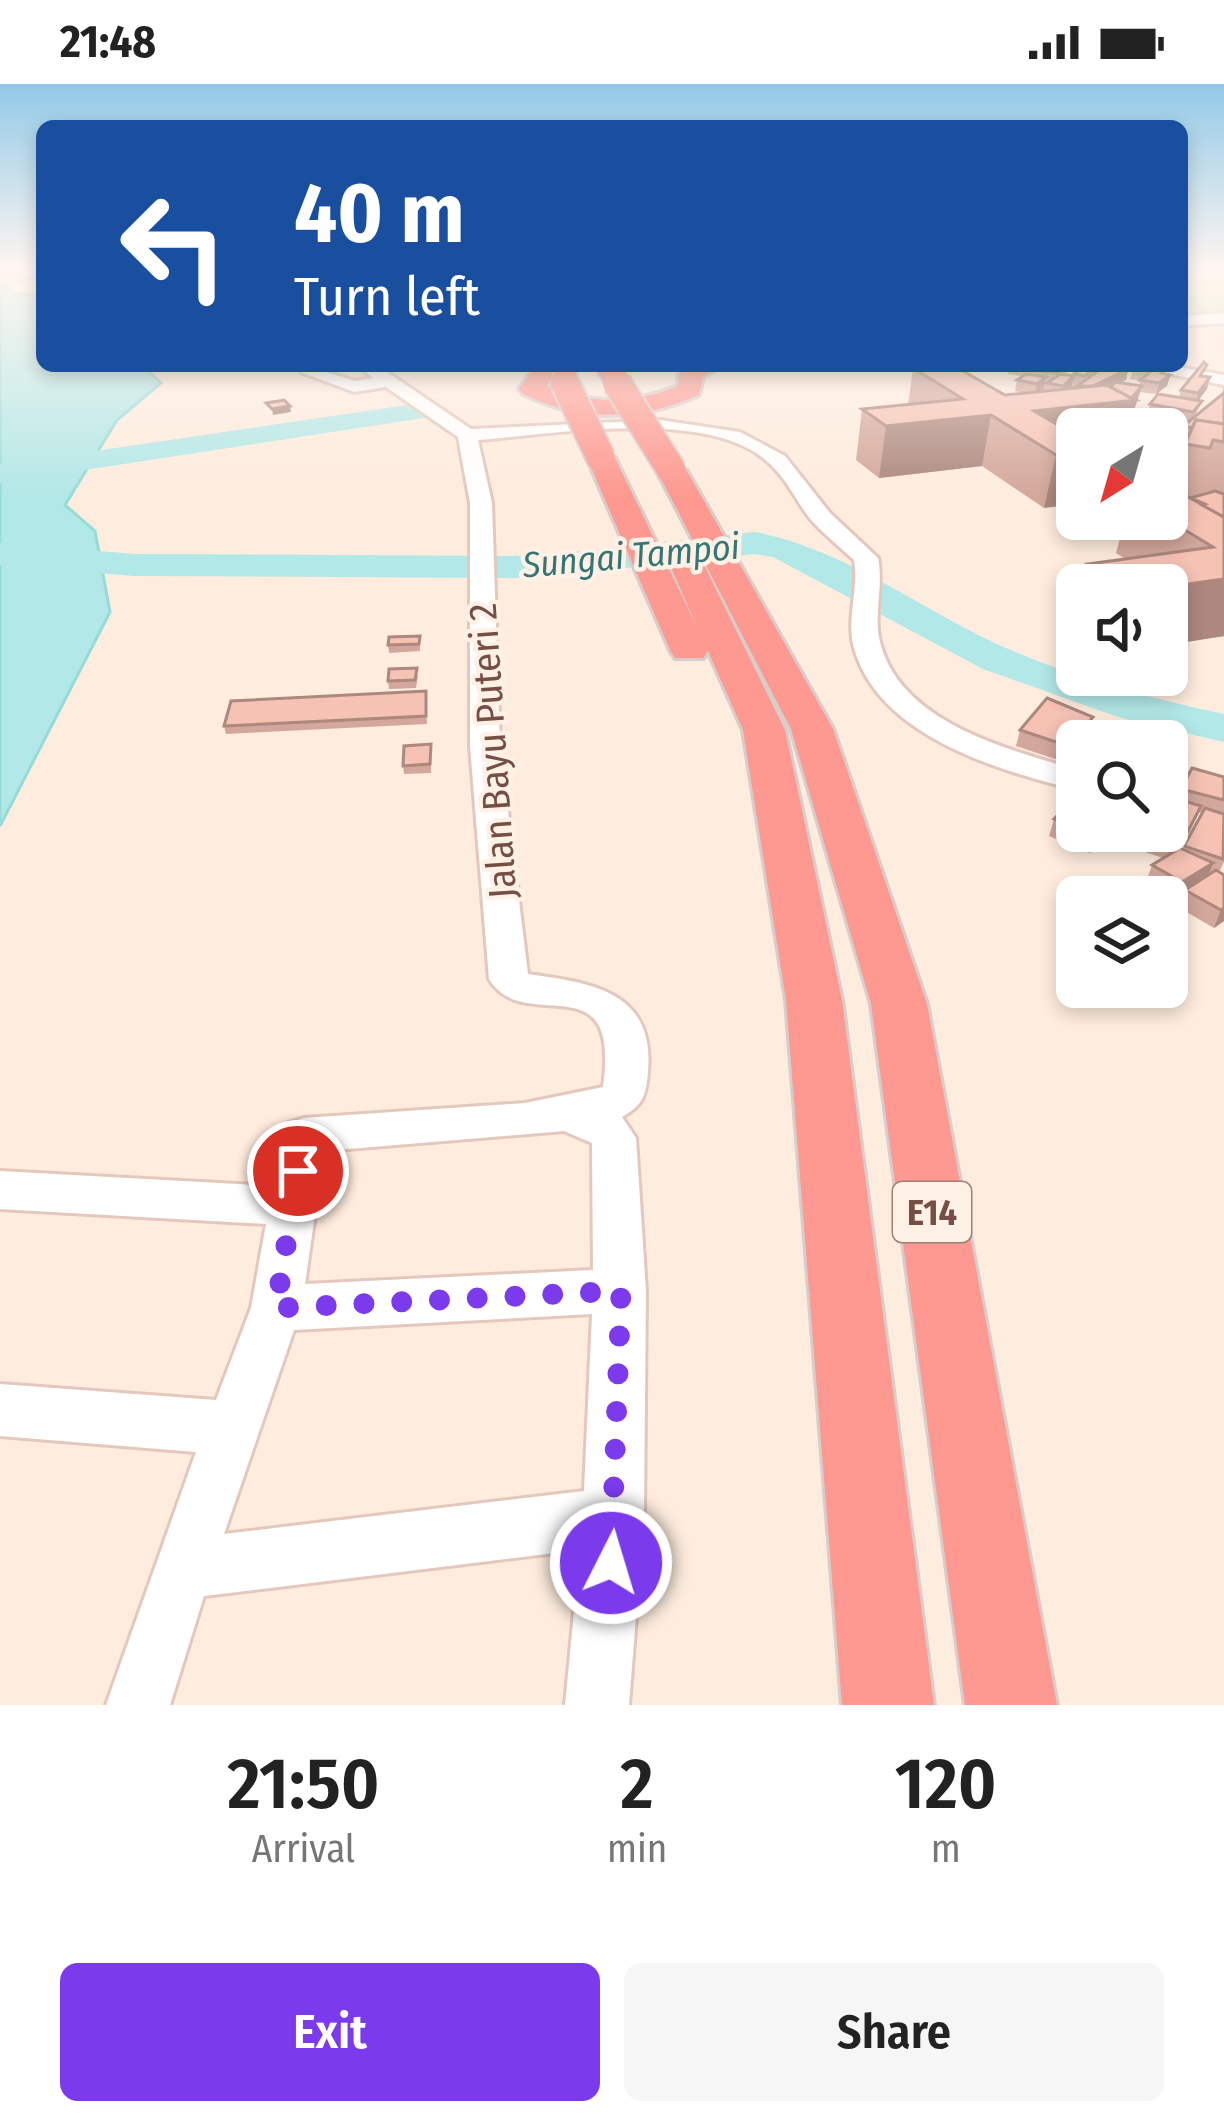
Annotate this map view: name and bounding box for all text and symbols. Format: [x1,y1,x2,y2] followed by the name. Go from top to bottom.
[60,15,156,69] text: 21:48
[294,163,465,264] text: 40 m
[96,168,252,324] icon: left
[294,265,480,329] text: Turn left
[1056,408,1188,540] north arrow
[1056,408,1188,1008] map controls
[520,525,741,587] water label: Sungai Tampoi
[1056,564,1188,696] button: sound
[460,602,526,900] street label: Jalan Bayu Puteri 2
[1056,720,1188,852] button: search
[1056,876,1188,1008] button: layers
[247,1120,349,1222] pin
[265,1138,331,1204] icon: arrive
[893,1182,971,1242] road number: E14
[548,1500,674,1626] position arrow
[227,1741,380,1827] text: 21:50
[621,1741,654,1827] text: 2
[895,1741,997,1827] text: 120
[252,1826,355,1872] text: Arrival
[607,1826,667,1872] text: min
[931,1826,961,1872] text: m
[60,1963,600,2101] button: Exit
[624,1963,1164,2101] button: Share

